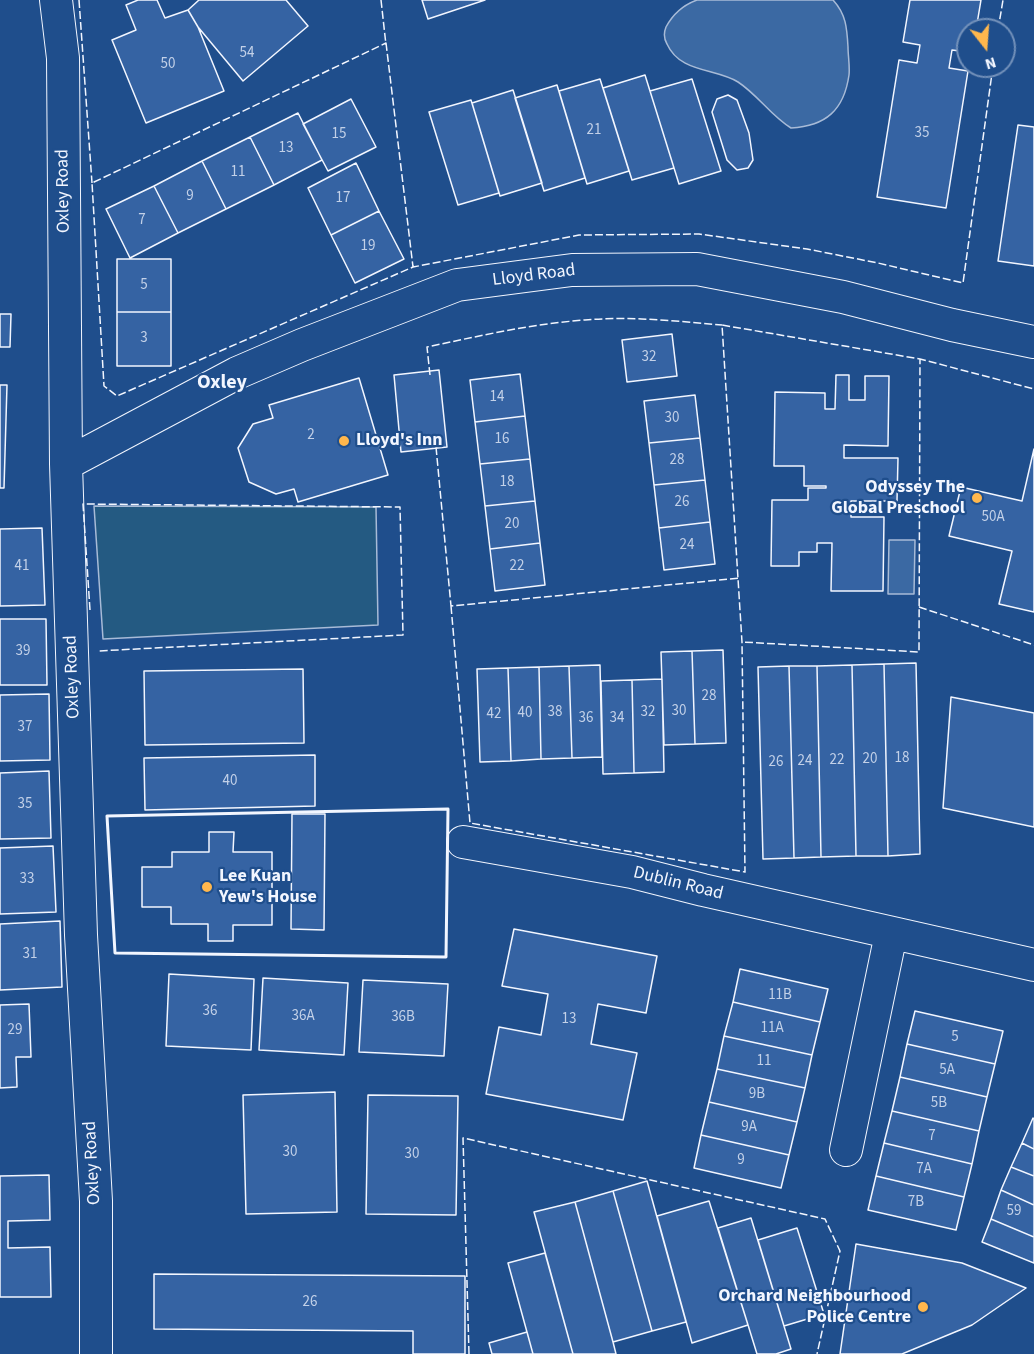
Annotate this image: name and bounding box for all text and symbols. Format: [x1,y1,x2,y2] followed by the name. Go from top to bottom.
[956,18,1016,78] north arrow
[240,45,254,63] house number: 54
[982,51,999,75] text: N
[161,56,175,74] house number: 50
[587,122,601,140] house number: 21
[915,125,929,143] house number: 35
[332,126,346,144] house number: 15
[279,140,293,158] house number: 13
[52,149,76,233] street label: Oxley Road
[231,164,245,182] house number: 11
[186,188,194,206] house number: 9
[336,190,350,208] house number: 17
[138,212,146,230] house number: 7
[361,238,375,256] house number: 19
[491,260,577,292] street label: Lloyd Road
[140,277,148,295] house number: 5
[140,330,148,348] house number: 3
[642,349,656,367] house number: 32
[197,372,247,396] district label: Oxley
[490,389,504,407] house number: 14
[665,410,679,428] house number: 30
[307,427,315,445] house number: 2
[356,430,442,452] place label: Lloyd's Inn
[495,431,509,449] house number: 16
[337,434,351,448] marker: Lloyd's Inn
[670,452,684,470] house number: 28
[500,474,514,492] house number: 18
[831,477,965,520] place label: Odyssey The Global Preschool
[970,491,984,505] marker: Odyssey The Global Preschool
[675,494,689,512] house number: 26
[981,509,1005,527] house number: 50A
[505,516,519,534] house number: 20
[680,537,694,555] house number: 24
[15,558,29,576] house number: 41
[510,558,524,576] house number: 22
[61,635,85,719] street label: Oxley Road
[16,643,30,661] house number: 39
[702,688,716,706] house number: 28
[672,703,686,721] house number: 30
[548,704,562,722] house number: 38
[641,704,655,722] house number: 32
[518,705,532,723] house number: 40
[487,706,501,724] house number: 42
[579,710,593,728] house number: 36
[610,710,624,728] house number: 34
[18,719,32,737] house number: 37
[895,750,909,768] house number: 18
[863,751,877,769] house number: 20
[830,752,844,770] house number: 22
[798,753,812,771] house number: 24
[769,754,783,772] house number: 26
[223,773,237,791] house number: 40
[18,796,32,814] house number: 35
[631,862,725,906] street label: Dublin Road
[219,866,317,908] place label: Lee Kuan Yew's House
[20,871,34,889] house number: 33
[200,880,214,894] marker: Lee Kuan Yew's House
[23,946,37,964] house number: 31
[768,987,792,1005] house number: 11B
[203,1003,217,1021] house number: 36
[291,1008,315,1026] house number: 36A
[391,1009,415,1027] house number: 36B
[562,1011,576,1029] house number: 13
[760,1020,784,1038] house number: 11A
[8,1022,22,1040] house number: 29
[951,1029,959,1047] house number: 5
[757,1053,771,1071] house number: 11
[939,1062,955,1080] house number: 5A
[749,1086,765,1104] house number: 9B
[931,1095,947,1113] house number: 5B
[741,1119,757,1137] house number: 9A
[80,1121,106,1205] street label: Oxley Road
[928,1128,936,1146] house number: 7
[283,1144,297,1162] house number: 30
[405,1146,419,1164] house number: 30
[737,1152,745,1170] house number: 9
[916,1161,932,1179] house number: 7A
[908,1194,924,1212] house number: 7B
[1007,1203,1021,1221] house number: 59
[718,1286,911,1328] place label: Orchard Neighbourhood Police Centre
[303,1294,317,1312] house number: 26
[916,1300,930,1314] marker: Orchard Neighbourhood Police Centre

